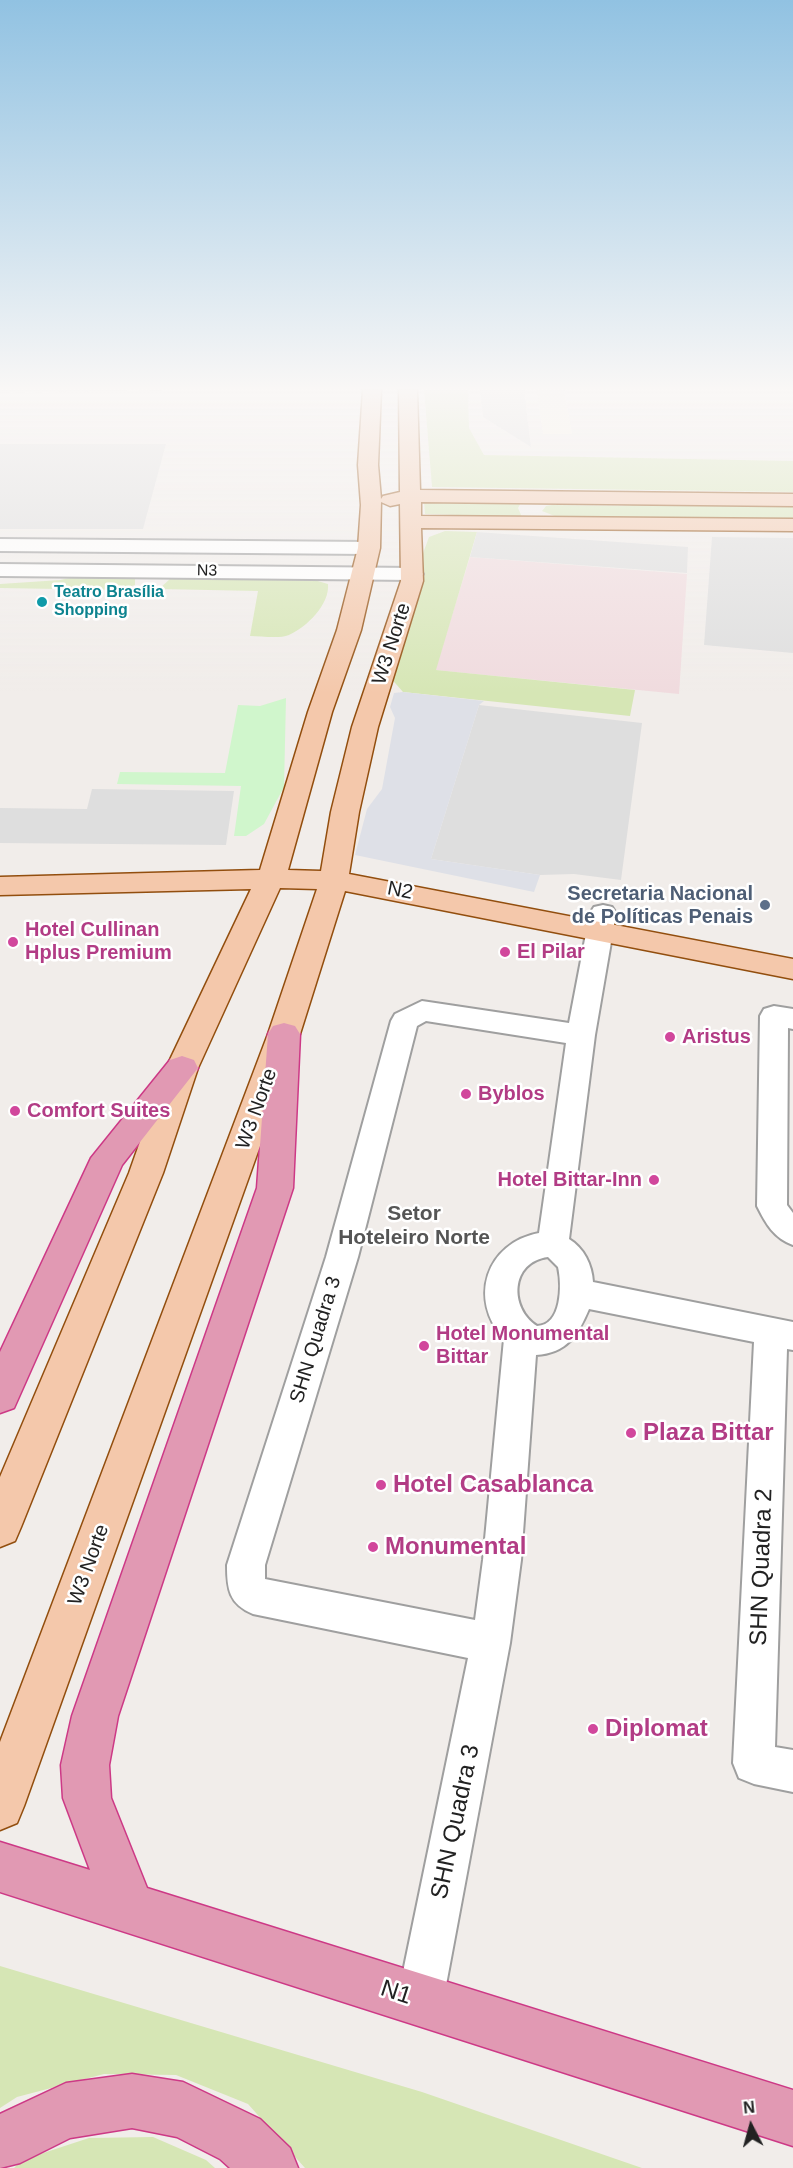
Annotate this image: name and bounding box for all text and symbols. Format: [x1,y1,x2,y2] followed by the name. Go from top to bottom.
[197,561,217,581] street label: N3
[54,583,164,621] place label: Teatro Brasília Shopping
[35,595,49,609] marker: Teatro Brasília Shopping
[368,600,416,688] street label: W3 Norte
[385,877,415,905] street label: N2
[567,882,753,929] place label: Secretaria Nacional de Políticas Penais
[758,898,772,912] marker: Secretaria Nacional de Políticas Penais
[25,918,172,965] place label: Hotel Cullinan Hplus Premium
[6,935,20,949] marker: Hotel Cullinan Hplus Premium
[517,940,585,964] place label: El Pilar
[498,945,512,959] marker: El Pilar
[682,1025,751,1049] place label: Aristus
[663,1030,677,1044] marker: Aristus
[231,1065,283,1153] street label: W3 Norte
[478,1082,545,1106] place label: Byblos
[459,1087,473,1101] marker: Byblos
[27,1099,170,1123] place label: Comfort Suites
[8,1104,22,1118] marker: Comfort Suites
[498,1168,642,1192] place label: Hotel Bittar-Inn
[647,1173,661,1187] marker: Hotel Bittar-Inn
[338,1201,490,1251] district label: Setor Hoteleiro Norte
[285,1274,347,1406] street label: SHN Quadra 3
[436,1322,609,1369] place label: Hotel Monumental Bittar
[417,1339,431,1353] marker: Hotel Monumental Bittar
[643,1419,774,1447] place label: Plaza Bittar
[624,1426,638,1440] marker: Plaza Bittar
[393,1471,593,1499] place label: Hotel Casablanca
[374,1478,388,1492] marker: Hotel Casablanca
[745,1488,779,1646] street label: SHN Quadra 2
[63,1521,115,1609] street label: W3 Norte
[385,1533,526,1561] place label: Monumental
[366,1540,380,1554] marker: Monumental
[605,1715,708,1743] place label: Diplomat
[586,1722,600,1736] marker: Diplomat
[426,1742,486,1902] street label: SHN Quadra 3
[377,1975,415,2011] street label: N1
[721,2096,781,2156] north arrow
[742,2099,756,2117] text: N

